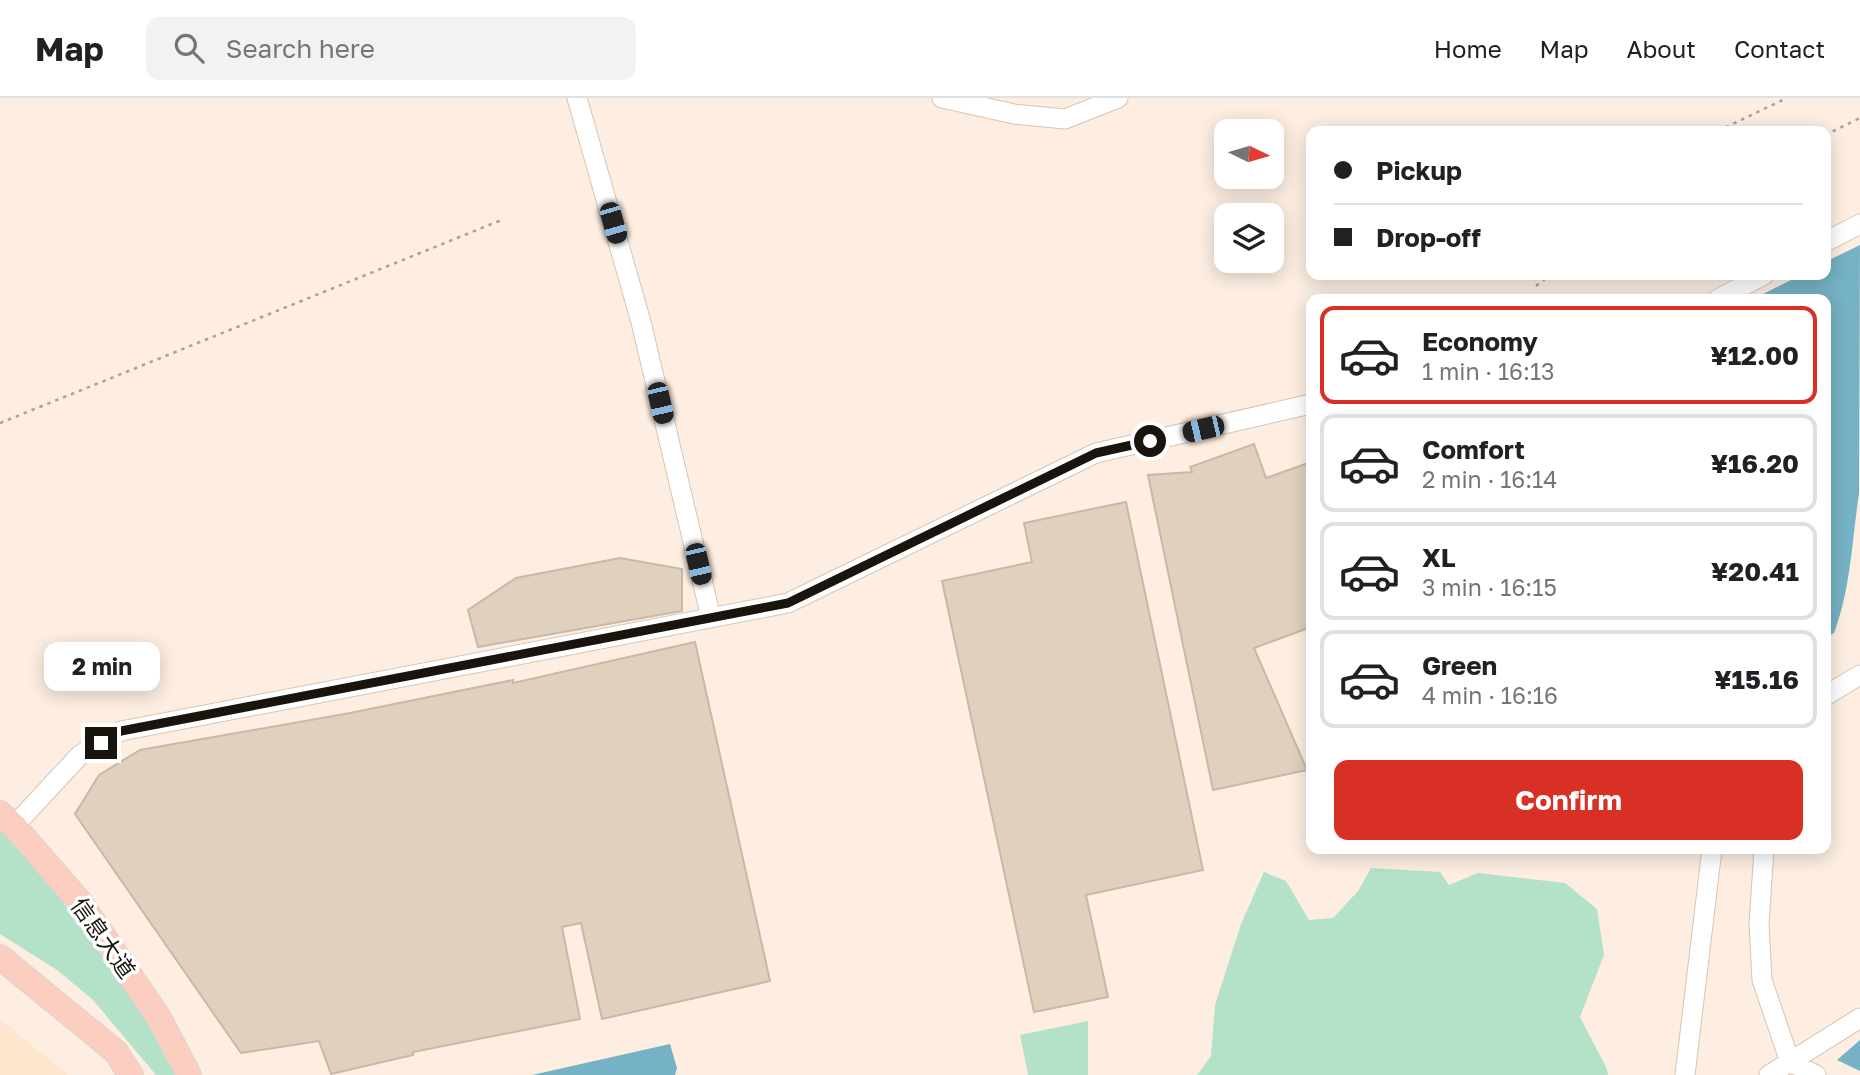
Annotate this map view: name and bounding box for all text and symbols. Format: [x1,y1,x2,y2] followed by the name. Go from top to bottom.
[146,17,636,80] search box
[35,29,104,68] text: Map
[170,29,208,67] icon: search
[226,33,375,64] text: Search here
[1434,34,1502,63] text: Home
[1540,34,1589,63] text: Map
[1627,34,1696,63] text: About
[1734,34,1825,63] text: Contact
[1214,119,1284,189] north arrow
[1214,119,1284,273] map controls
[1376,155,1462,186] text: Pickup
[598,200,629,246] car
[1214,203,1284,273] button: layers
[1376,222,1481,253] text: Drop-off
[1338,324,1401,387] icon: car
[1422,326,1538,357] text: Economy
[1710,340,1799,371] text: ¥12.00
[1422,357,1555,385] text: 1 min · 16:13
[646,380,675,426] car
[1181,414,1226,444] car
[1134,425,1166,457] route start
[1338,432,1401,495] icon: car
[1422,434,1525,465] text: Comfort
[1711,448,1799,479] text: ¥16.20
[1422,465,1557,493] text: 2 min · 16:14
[1338,540,1401,603] icon: car
[684,541,713,587] car
[1422,542,1456,573] text: XL
[1711,556,1799,587] text: ¥20.41
[1422,573,1557,601] text: 3 min · 16:15
[43,642,159,690] callout: 2 min
[1338,648,1401,711] icon: car
[1422,650,1497,681] text: Green
[72,652,132,680] text: 2 min
[1714,664,1799,695] text: ¥15.16
[1422,681,1558,709] text: 4 min · 16:16
[85,727,117,759] route end
[1334,760,1803,840] button: Confirm
[66,892,142,983] street label: 信息大道

